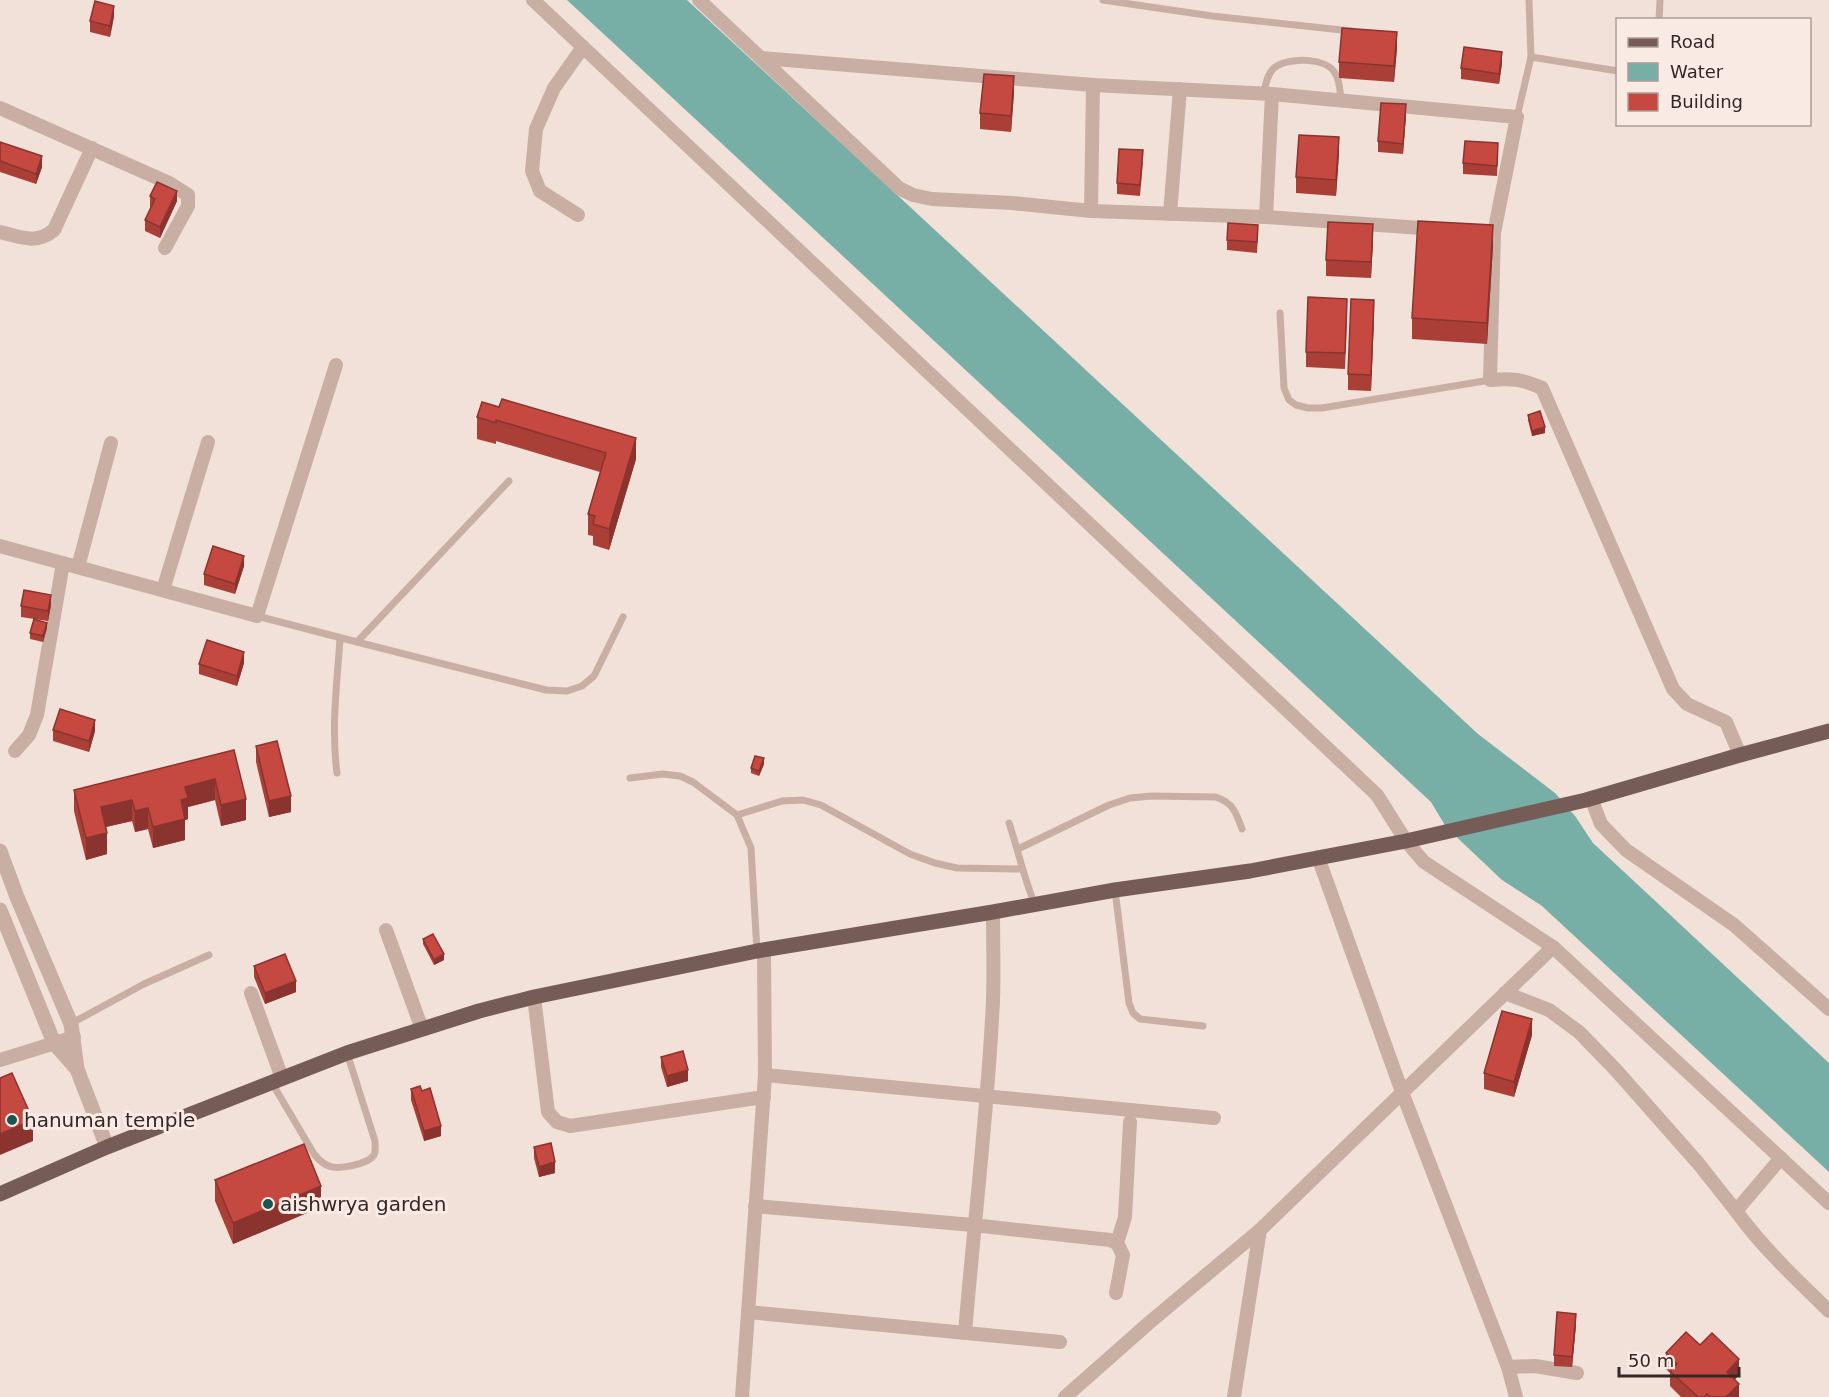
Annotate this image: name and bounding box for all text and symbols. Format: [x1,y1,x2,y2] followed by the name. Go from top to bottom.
[1616,18,1811,126] legend
[1670,31,1715,52] text: Road
[1670,61,1724,82] text: Water
[1670,91,1743,112] text: Building
[24,1108,195,1132] place label: hanuman temple
[5,1113,19,1127] marker: hanuman temple
[280,1192,446,1216] place label: aishwrya garden
[261,1197,275,1211] marker: aishwrya garden
[1619,1340,1739,1378] scale bar
[1628,1350,1674,1371] text: 50 m

